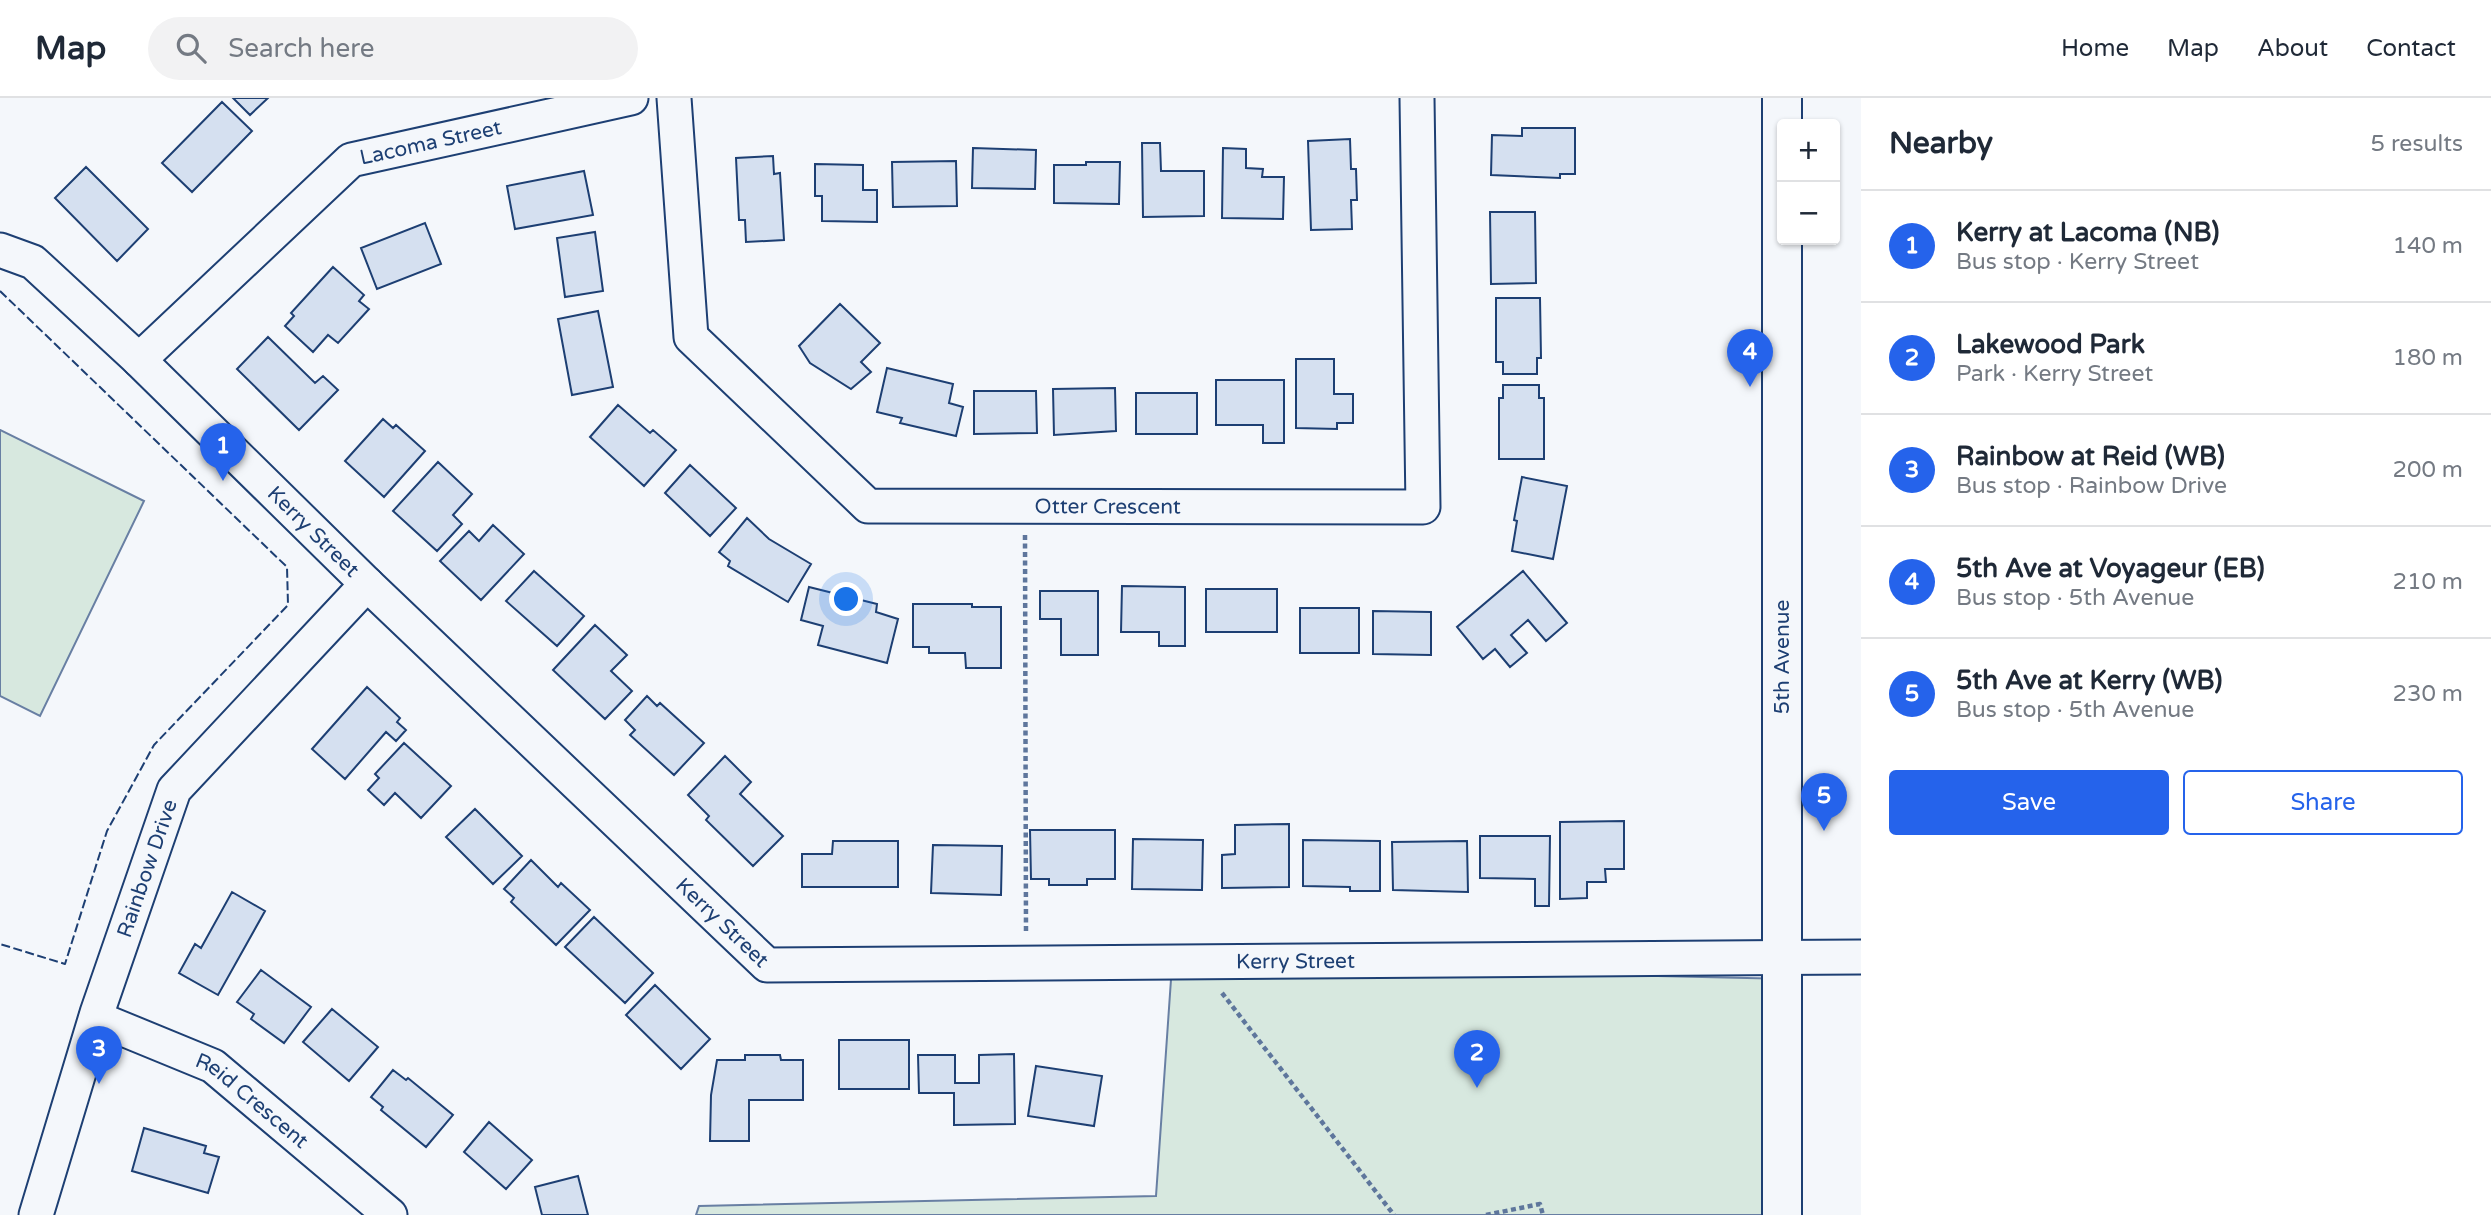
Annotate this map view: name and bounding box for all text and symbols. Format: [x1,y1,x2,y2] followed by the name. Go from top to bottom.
[148,17,638,80] search box
[35,29,106,68] text: Map
[172,29,210,67] icon: search
[228,33,374,64] text: Search here
[2061,34,2129,63] text: Home
[2167,34,2219,63] text: Map
[2257,34,2328,63] text: About
[2366,34,2456,63] text: Contact
[358,115,504,171] street label: Lacoma Street
[1777,119,1840,245] map controls
[1777,119,1840,182] button: +
[1889,125,1993,162] text: Nearby
[2370,130,2463,158] text: 5 results
[1777,182,1840,245] button: −
[1956,217,2219,248] text: Kerry at Lacoma (NB)
[1905,232,1919,260] text: 1
[2393,232,2463,260] text: 140 m
[1956,248,2199,276] text: Bus stop · Kerry Street
[1727,329,1773,387] pin: 4
[1956,329,2145,360] text: Lakewood Park
[1905,344,1919,372] text: 2
[2393,344,2463,372] text: 180 m
[1956,360,2153,388] text: Park · Kerry Street
[200,423,246,481] pin: 1
[1956,441,2225,472] text: Rainbow at Reid (WB)
[1905,456,1919,484] text: 3
[2393,456,2463,484] text: 200 m
[1956,472,2227,500] text: Bus stop · Rainbow Drive
[262,481,364,582] street label: Kerry Street
[1035,494,1181,520] street label: Otter Crescent
[1956,553,2265,584] text: 5th Ave at Voyageur (EB)
[1905,568,1919,596] text: 4
[2393,568,2463,596] text: 210 m
[829,582,863,616] your location
[1956,584,2194,612] text: Bus stop · 5th Avenue
[1770,600,1795,714] street label: 5th Avenue
[1956,665,2222,696] text: 5th Ave at Kerry (WB)
[1905,680,1919,708] text: 5
[2393,680,2463,708] text: 230 m
[1956,696,2194,724] text: Bus stop · 5th Avenue
[1889,770,2169,835] button: Save
[2183,770,2463,835] button: Share
[1801,773,1847,831] pin: 5
[112,796,183,941] street label: Rainbow Drive
[670,873,774,973] street label: Kerry Street
[1236,949,1355,975] street label: Kerry Street
[76,1026,122,1084] pin: 3
[1454,1030,1500,1088] pin: 2
[192,1048,313,1154] street label: Reid Crescent

